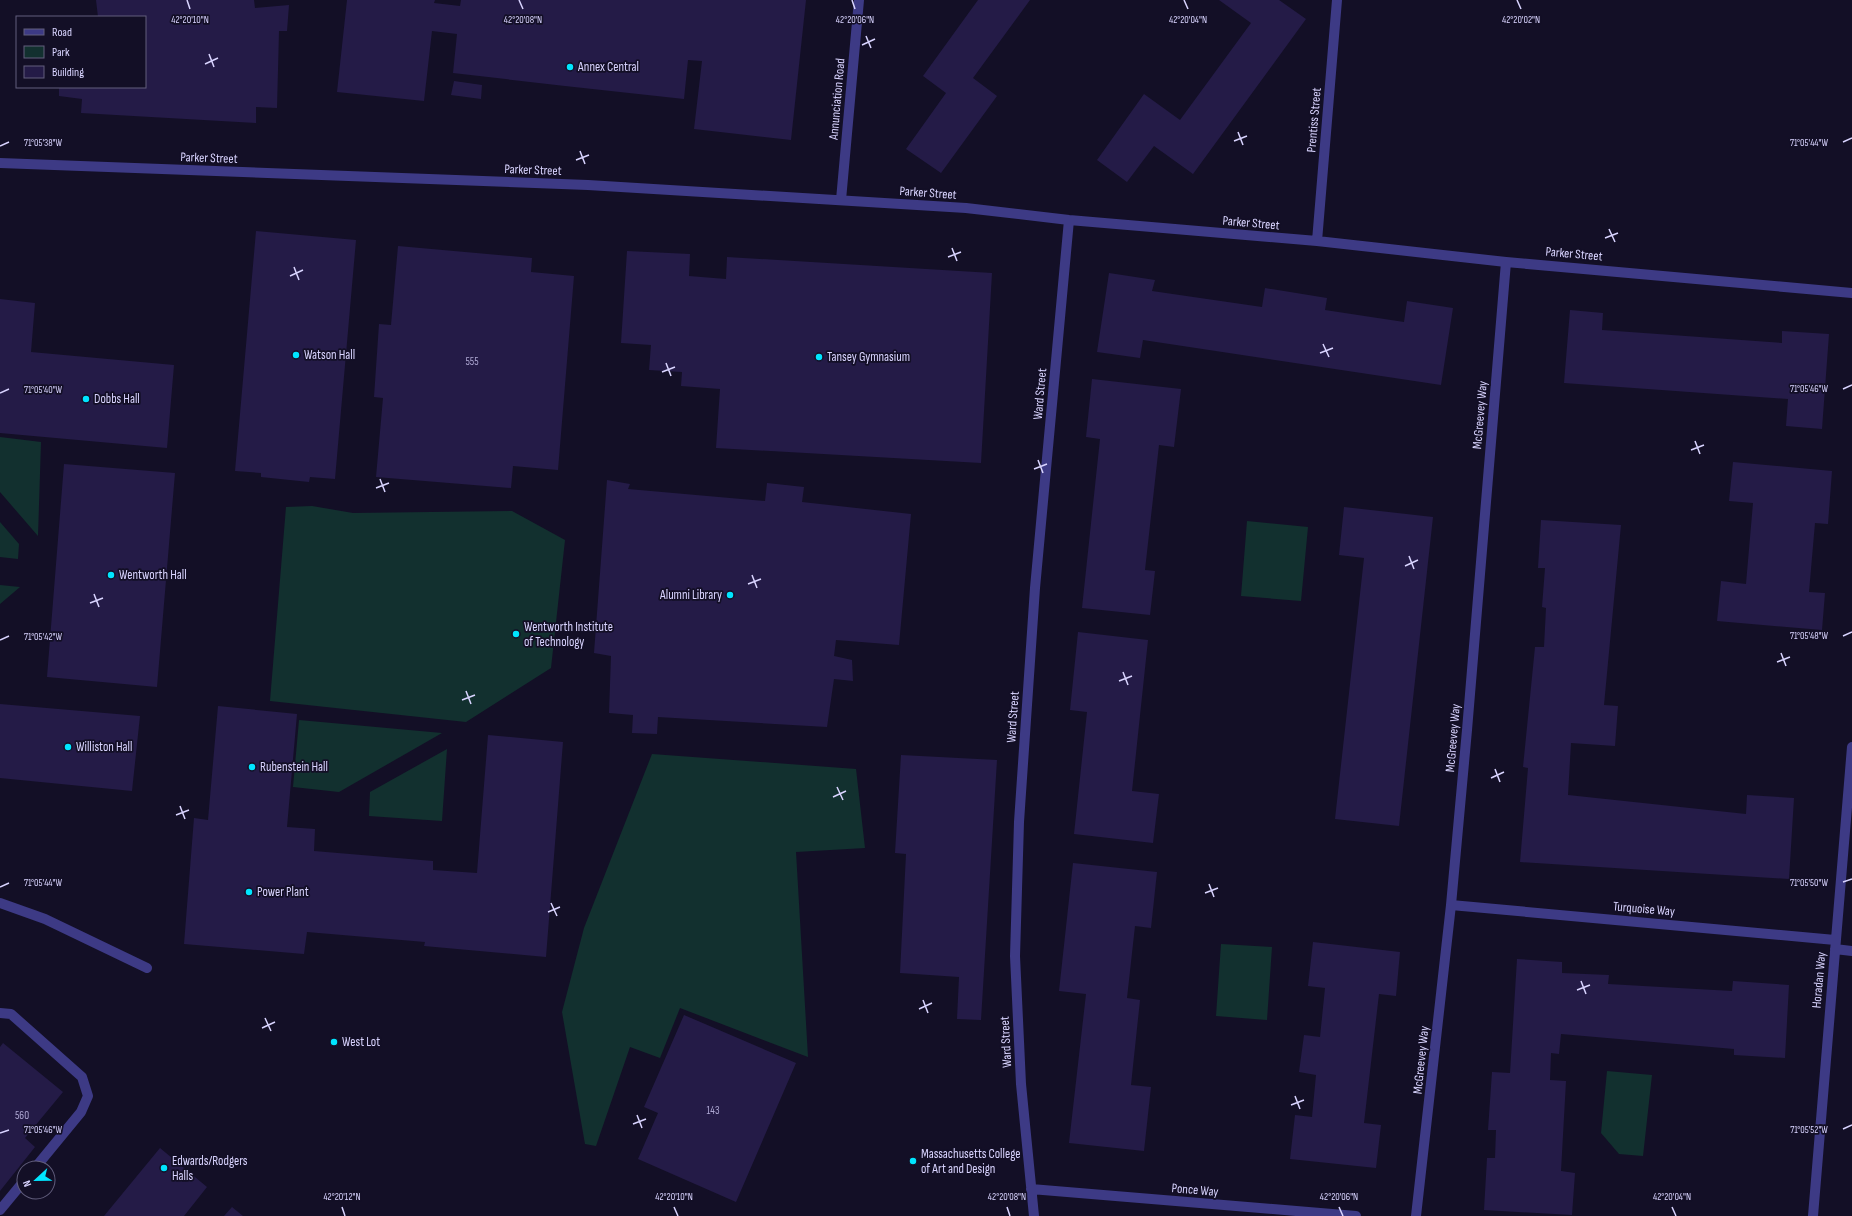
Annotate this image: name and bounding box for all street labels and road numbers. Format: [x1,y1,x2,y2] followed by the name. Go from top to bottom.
[825,58,849,141] street label: Annunciation Road
[1303,87,1325,153] street label: Prentiss Street
[180,149,238,167] street label: Parker Street
[504,161,562,179] street label: Parker Street
[899,183,957,203] street label: Parker Street
[1222,213,1280,233] street label: Parker Street
[1545,244,1603,264] street label: Parker Street
[1030,368,1050,420] street label: Ward Street
[1469,380,1491,450] street label: McGreevey Way
[1003,691,1023,743] street label: Ward Street
[1442,703,1464,773] street label: McGreevey Way
[1612,898,1676,920] street label: Turquoise Way
[1809,951,1829,1009] street label: Horadan Way
[997,1016,1015,1068] street label: Ward Street
[1409,1025,1433,1095] street label: McGreevey Way
[1171,1180,1219,1200] street label: Ponce Way

